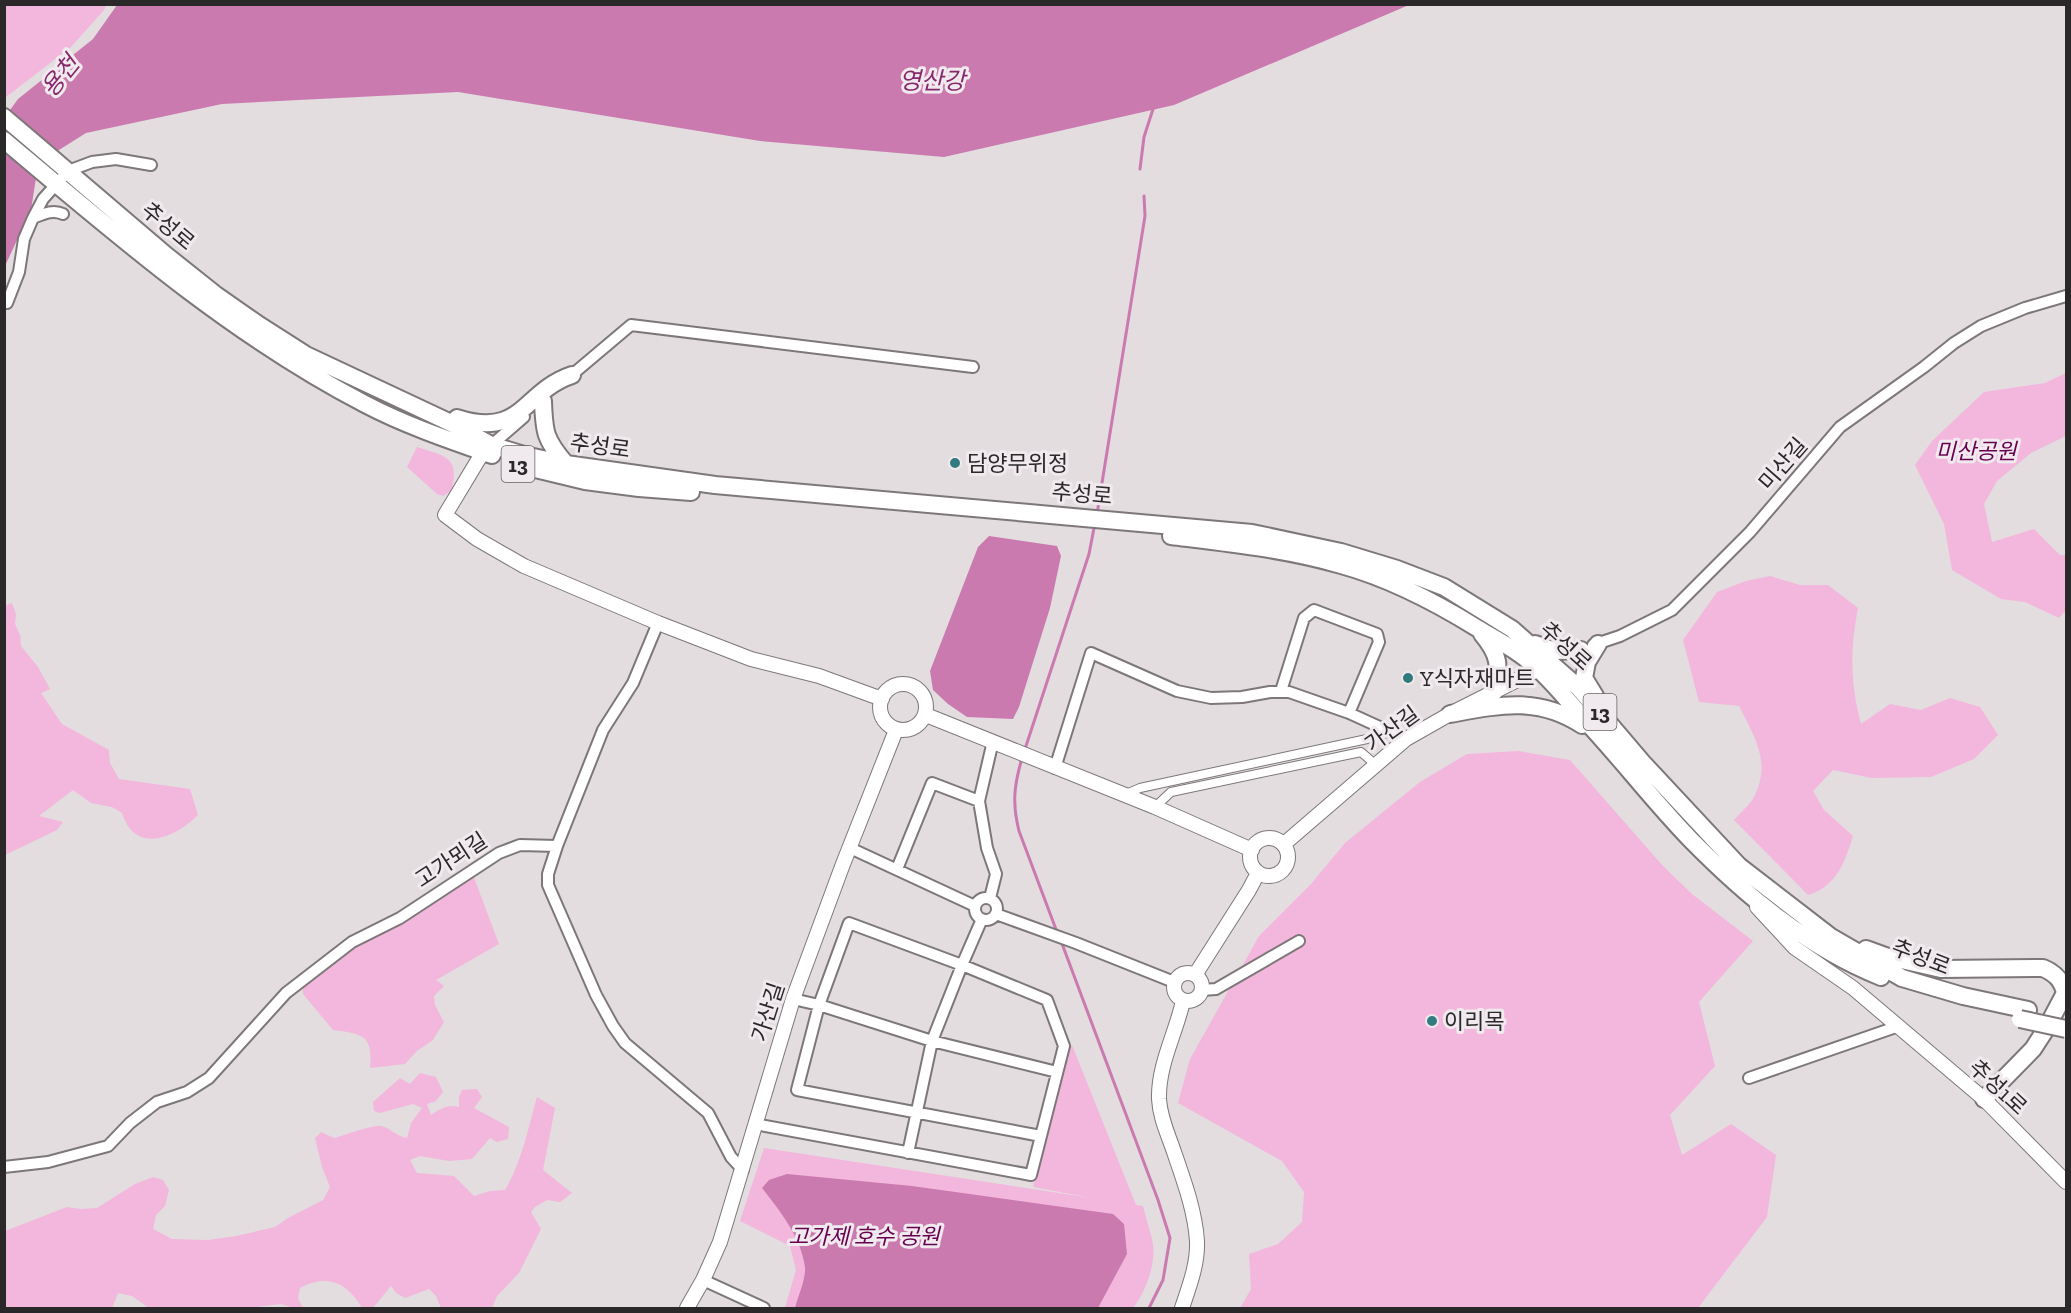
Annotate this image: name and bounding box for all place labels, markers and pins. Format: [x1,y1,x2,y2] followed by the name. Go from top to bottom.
[967,450,1068,477] place label: 담양무위정
[948,456,962,470] marker: 담양무위정
[1419,665,1535,692] place label: Y식자재마트
[1401,671,1415,685] marker: Y식자재마트
[1444,1008,1505,1035] place label: 이리목
[1425,1014,1439,1028] marker: 이리목

